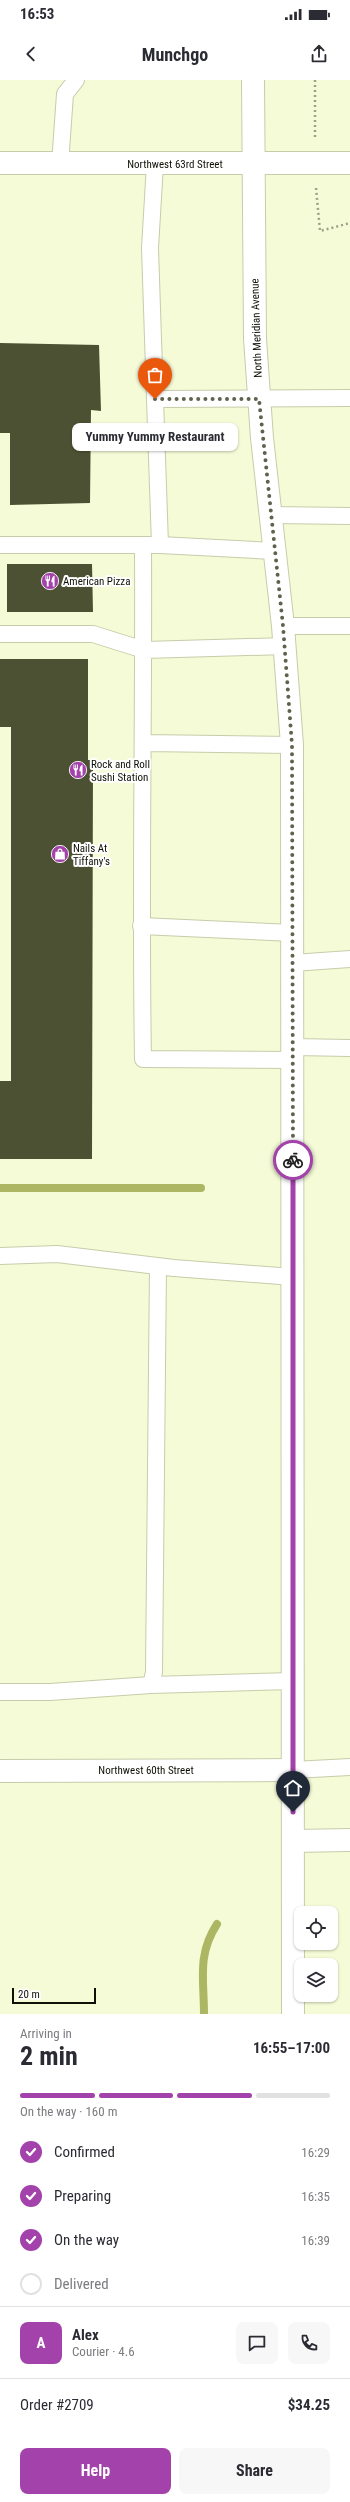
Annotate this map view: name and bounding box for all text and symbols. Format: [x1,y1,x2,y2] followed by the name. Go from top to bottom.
[20,5,54,23] text: 16:53
[20,43,42,65] icon: back
[308,43,330,65] icon: share
[142,44,208,65] text: Munchgo
[127,158,223,171] street label: Northwest 63rd Street
[248,278,265,378] street label: North Meridian Avenue
[138,358,172,399] pin
[144,364,166,386] icon: bag
[72,423,238,451] callout: Yummy Yummy Restaurant
[86,429,224,444] text: Yummy Yummy Restaurant
[40,571,60,591] restaurant icon: American Pizza
[63,575,130,588] place label: American Pizza
[91,758,150,784] place label: Rock and Roll Sushi Station
[68,760,88,780] restaurant icon: Rock and Roll Sushi Station
[73,842,110,868] place label: Nails At Tiffany's
[50,844,70,864] shop icon: Nails At Tiffany's
[273,1140,313,1180] courier
[282,1149,304,1171] icon: bike
[98,1764,194,1777] street label: Northwest 60th Street
[276,1771,310,1812] pin
[282,1777,304,1799] icon: home
[294,1906,338,2002] map controls
[294,1906,338,1950] button: locate
[294,1958,338,2002] button: layers
[12,1986,96,2005] scale bar
[18,1988,40,2001] text: 20 m
[20,2026,72,2041] text: Arriving in
[253,2039,330,2057] text: 16:55–17:00
[20,2041,78,2071] text: 2 min
[20,2104,117,2119] text: On the way · 160 m
[20,2141,42,2163] icon: check
[54,2143,115,2161] text: Confirmed
[301,2145,330,2160] text: 16:29
[20,2185,42,2207] icon: check
[54,2187,111,2205] text: Preparing
[301,2189,330,2204] text: 16:35
[20,2229,42,2251] icon: check
[54,2231,119,2249] text: On the way
[301,2233,330,2248] text: 16:39
[54,2275,109,2293] text: Delivered
[236,2322,278,2364] button: chat
[288,2322,330,2364] button: phone
[72,2326,99,2344] text: Alex
[37,2334,45,2352] text: A
[72,2344,135,2359] text: Courier · 4.6
[20,2396,94,2414] text: Order #2709
[288,2396,330,2414] text: $34.25
[20,2448,171,2494] button: Help
[179,2448,330,2494] button: Share

